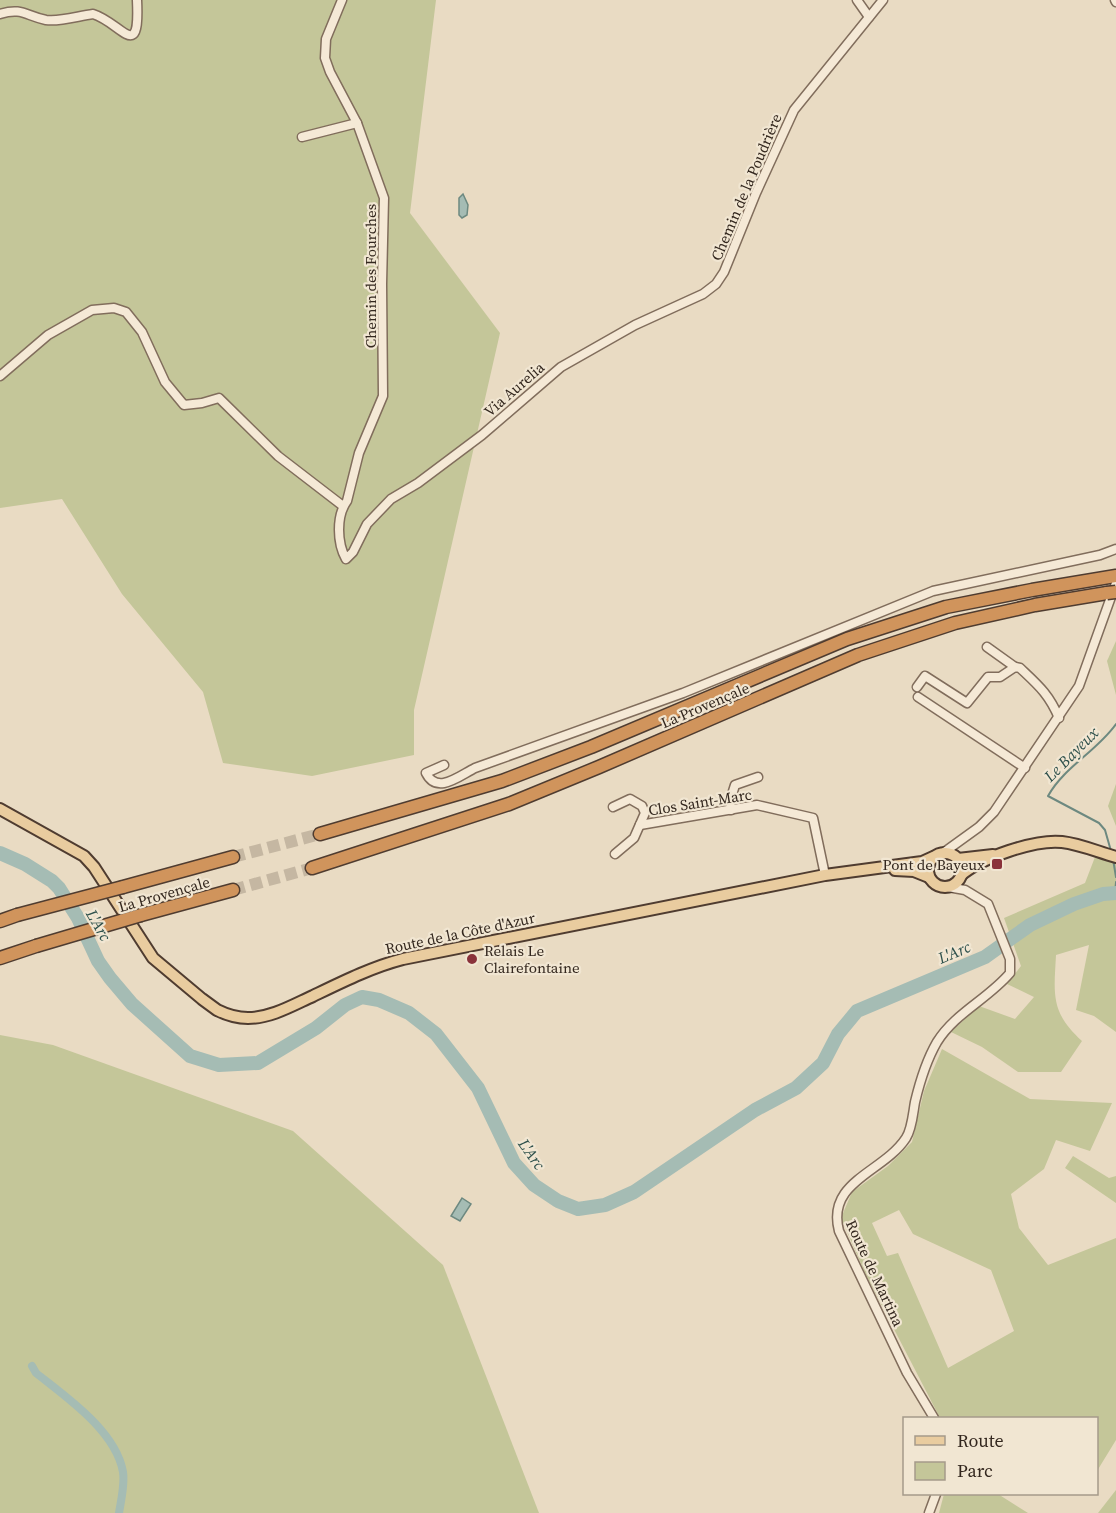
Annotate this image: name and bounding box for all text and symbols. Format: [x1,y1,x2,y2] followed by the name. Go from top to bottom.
[705,110,787,264] street label: Chemin de la Poudrière
[360,204,381,348] street label: Chemin des Fourches
[479,357,549,421] street label: Via Aurelia
[658,677,753,733] street label: La Provençale
[1038,721,1104,787] water label: Le Bayeux
[647,783,753,821] street label: Clos Saint-Marc
[883,854,985,875] place label: Pont de Bayeux
[990,857,1004,871] marker: Pont de Bayeux
[116,871,213,917] street label: La Provençale
[81,904,117,945] water label: L'Arc
[383,907,538,959] street label: Route de la Côte d'Azur
[933,935,974,969] water label: L'Arc
[484,940,580,978] place label: Relais Le Clairefontaine
[465,952,479,966] marker: Relais Le Clairefontaine
[513,1133,551,1174] water label: L'Arc
[841,1216,909,1330] street label: Route de Martina
[903,1417,1098,1495] legend
[957,1428,1004,1453] text: Route
[957,1458,993,1483] text: Parc

